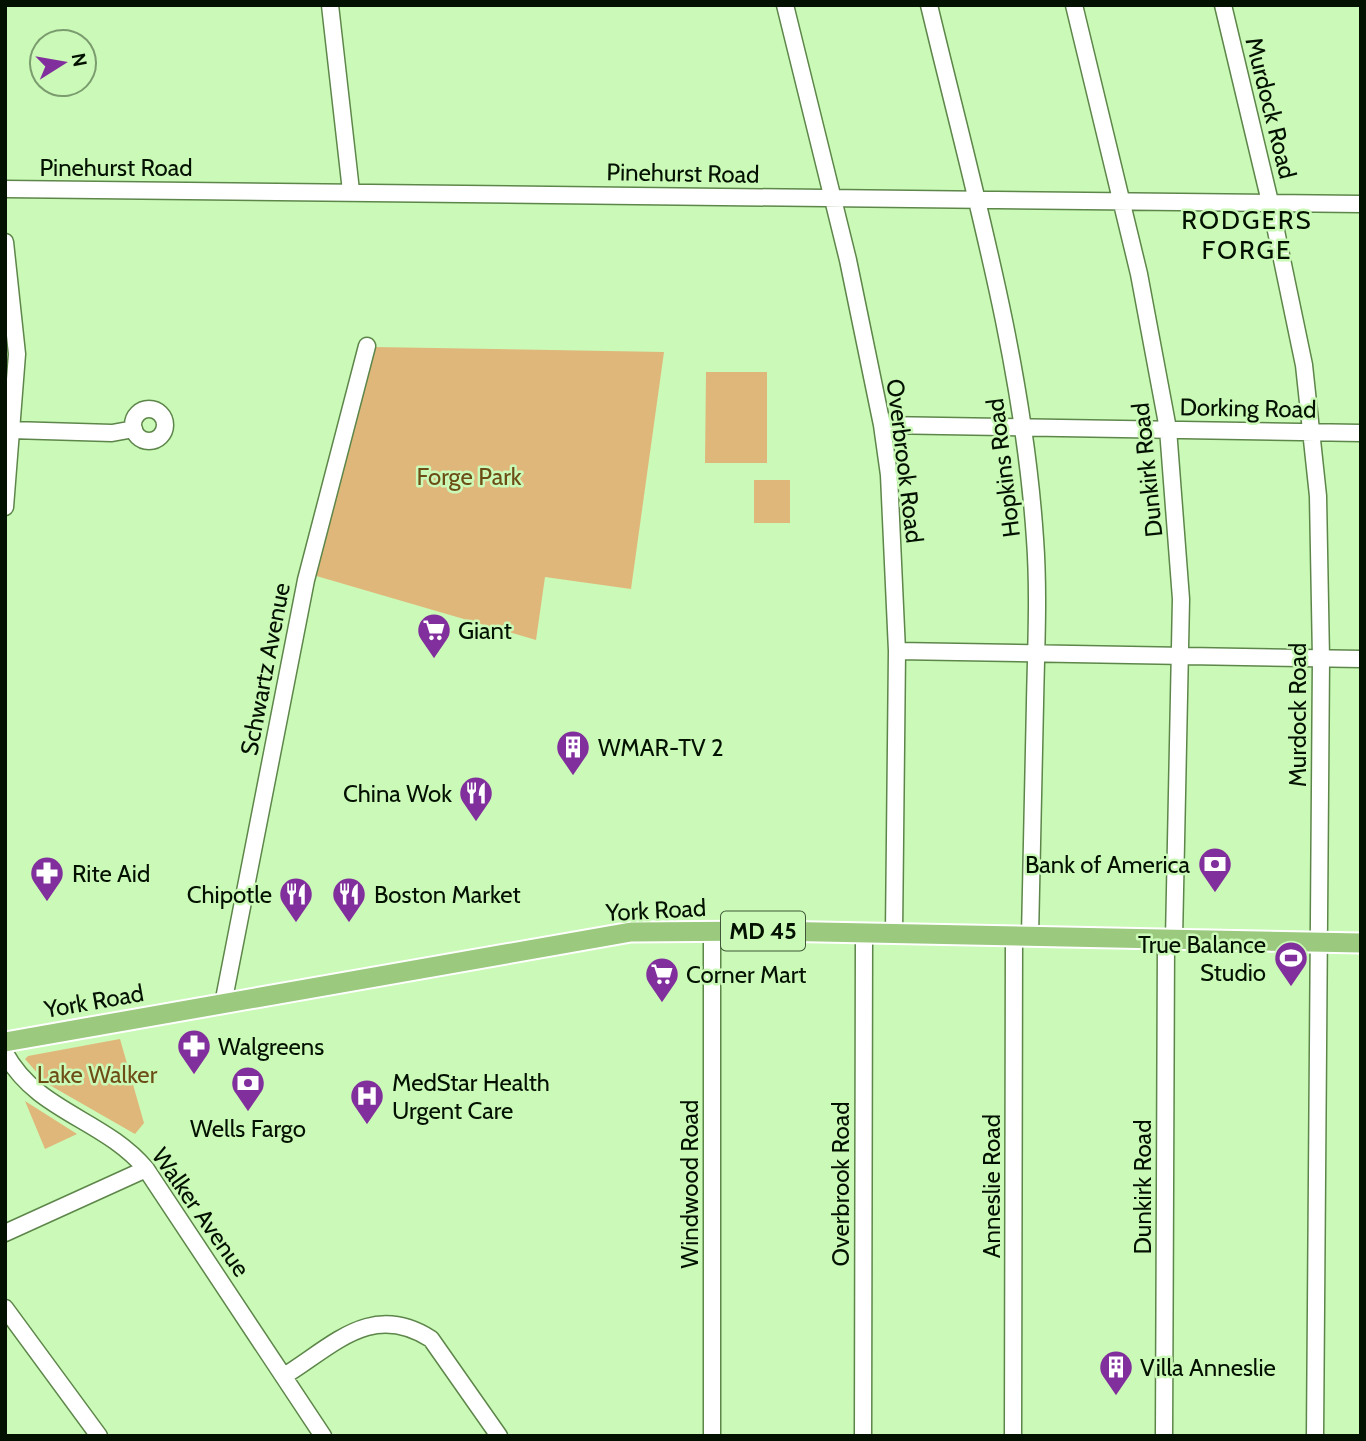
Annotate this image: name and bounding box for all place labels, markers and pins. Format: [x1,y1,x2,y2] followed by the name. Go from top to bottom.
[415,611,453,660] supermarket icon: Giant
[458,616,512,645] place label: Giant
[554,728,592,777] building icon: WMAR-TV 2
[598,733,724,762] place label: WMAR-TV 2
[457,774,495,823] restaurant icon: China Wok
[343,779,452,808] place label: China Wok
[1196,845,1234,894] bank icon: Bank of America
[1025,850,1190,879] place label: Bank of America
[28,854,66,903] pharmacy icon: Rite Aid
[72,859,150,888] place label: Rite Aid
[277,875,315,924] restaurant icon: Chipotle
[330,875,368,924] restaurant icon: Boston Market
[187,880,272,909] place label: Chipotle
[374,880,521,909] place label: Boston Market
[1138,930,1266,987] place label: True Balance Studio
[1272,939,1310,988] sports icon: True Balance Studio
[643,955,681,1004] supermarket icon: Corner Mart
[686,960,806,989] place label: Corner Mart
[175,1027,213,1076] pharmacy icon: Walgreens
[218,1032,324,1061] place label: Walgreens
[229,1064,267,1113] bank icon: Wells Fargo
[392,1068,550,1125] place label: MedStar Health Urgent Care
[348,1077,386,1126] hospital icon: MedStar Health Urgent Care
[190,1114,306,1143] place label: Wells Fargo
[1097,1348,1135,1397] building icon: Villa Anneslie
[1140,1353,1276,1382] place label: Villa Anneslie

